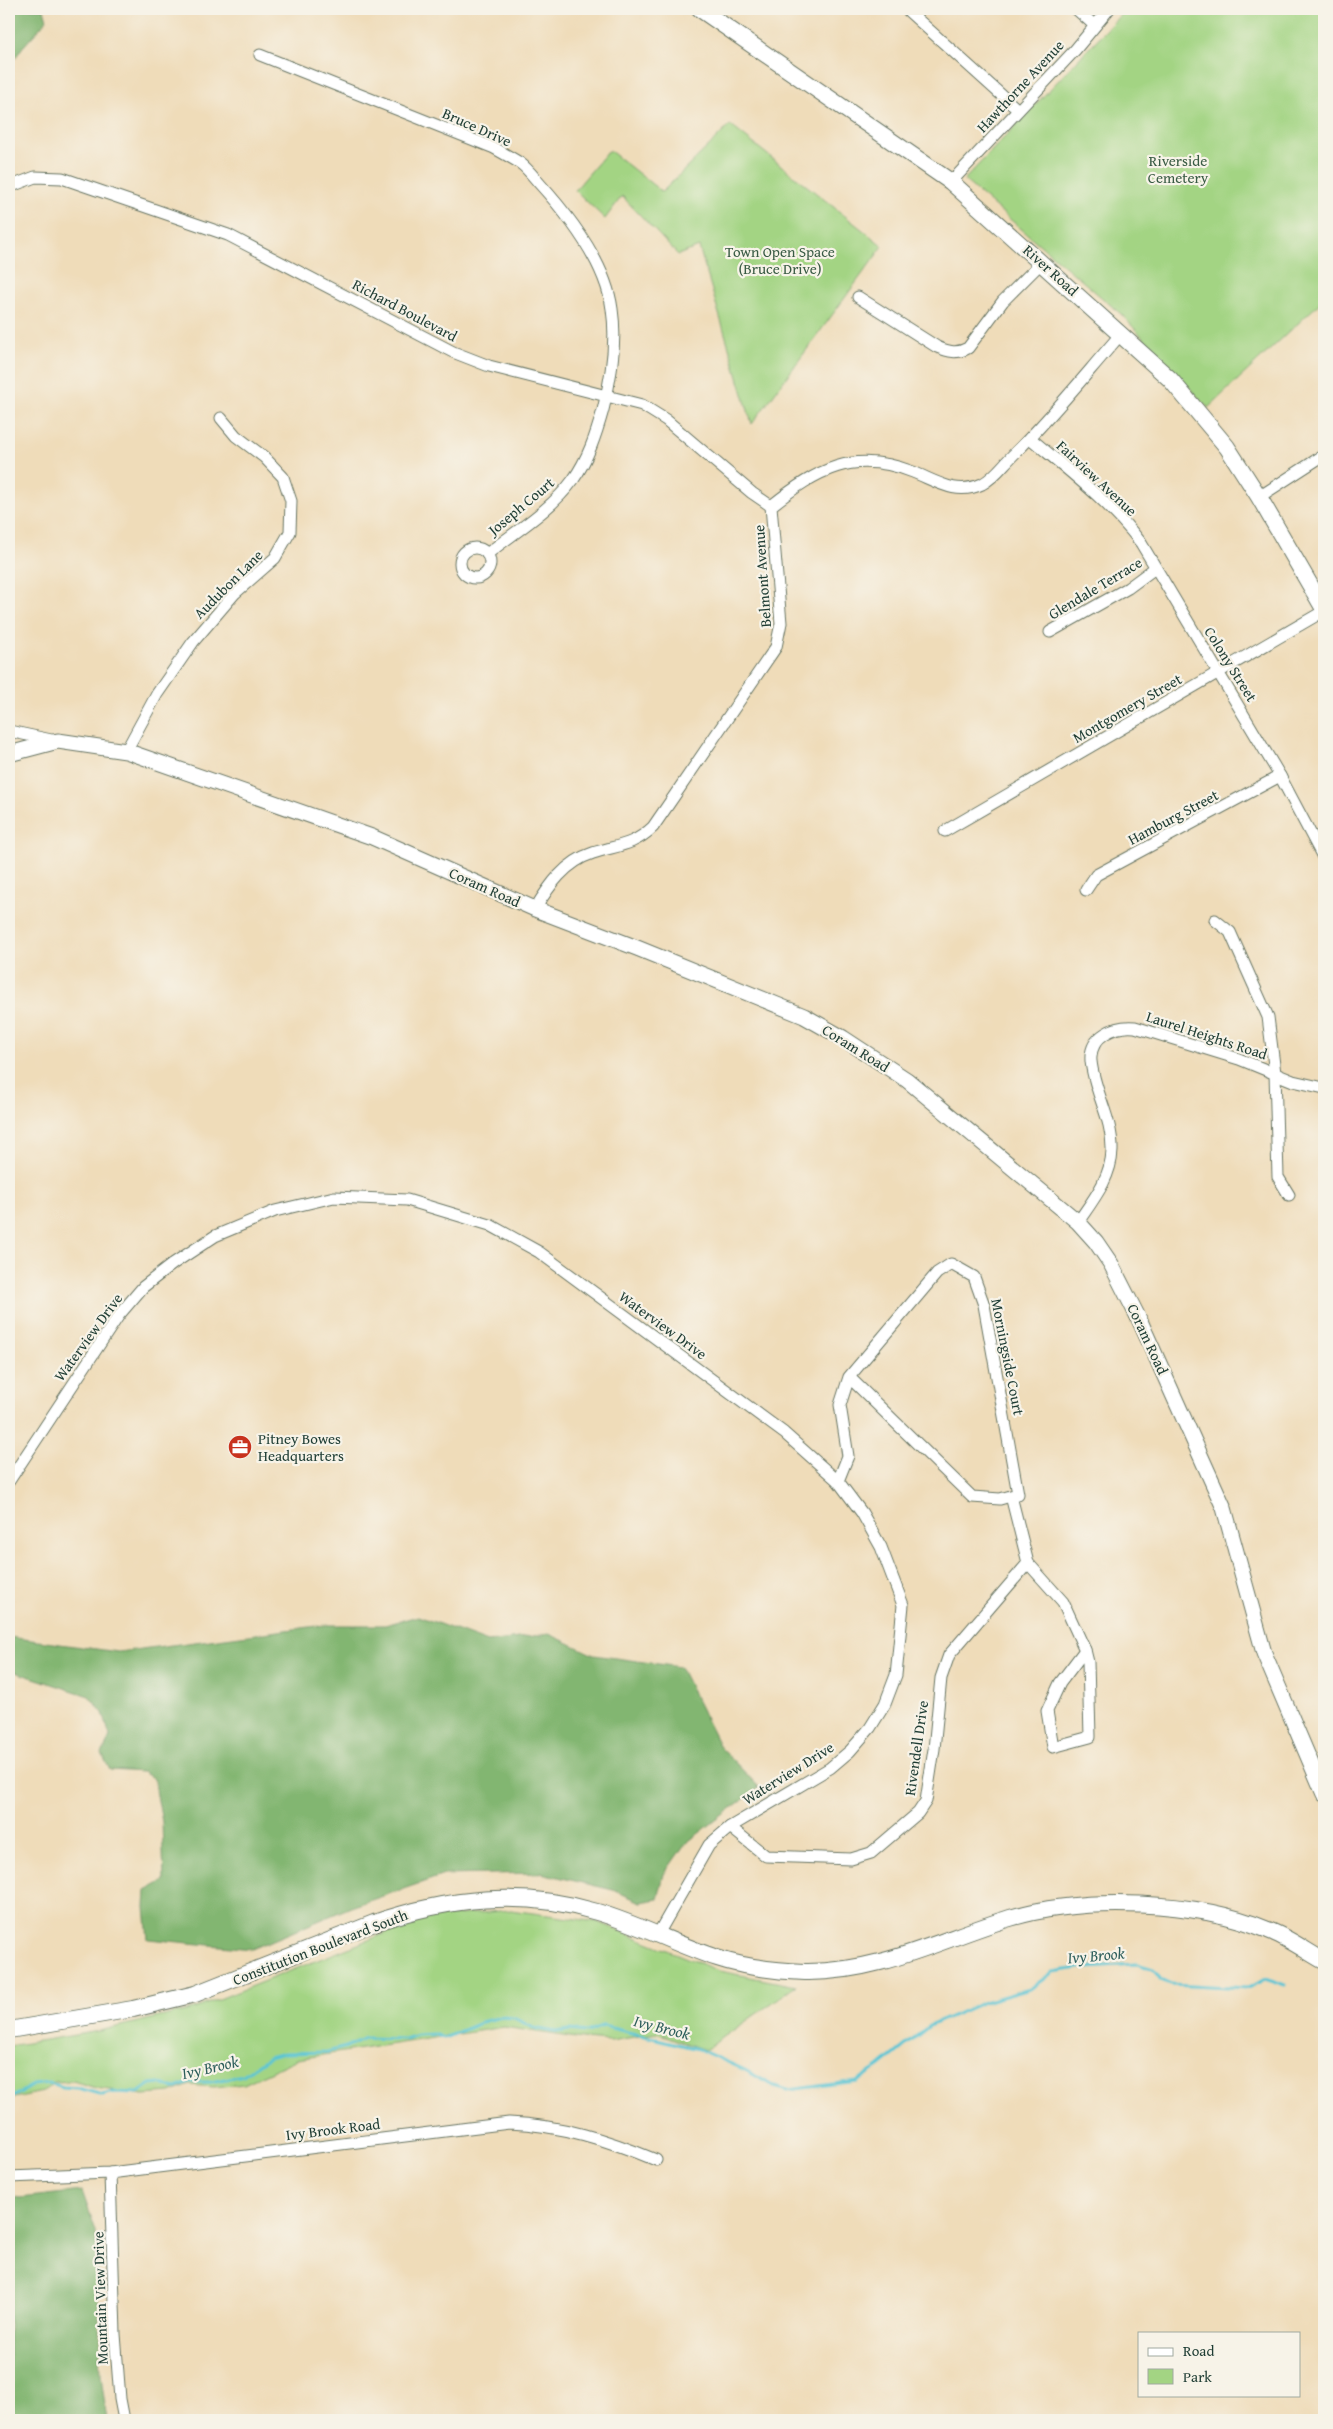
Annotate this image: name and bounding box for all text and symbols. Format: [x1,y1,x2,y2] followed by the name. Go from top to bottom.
[971,35,1069,137] street label: Hawthorne Avenue
[439,102,515,152] street label: Bruce Drive
[1148,150,1209,188] park label: Riverside Cemetery
[1019,239,1083,301] street label: River Road
[725,241,835,279] park label: Town Open Space (Bruce Drive)
[349,274,461,346] street label: Richard Boulevard
[1052,435,1142,521] street label: Fairview Avenue
[482,472,559,541] street label: Joseph Court
[748,524,776,628] street label: Belmont Avenue
[189,545,267,623] street label: Audubon Lane
[1044,552,1146,624] street label: Glendale Terrace
[1200,622,1263,706] street label: Colony Street
[1068,668,1186,748] street label: Montgomery Street
[1124,784,1223,850] street label: Hamburg Street
[446,862,524,912] street label: Coram Road
[1144,1006,1270,1064] street label: Laurel Heights Road
[818,1019,894,1077] street label: Coram Road
[615,1286,711,1364] street label: Waterview Drive
[49,1289,127,1385] street label: Waterview Drive
[986,1297,1030,1418] street label: Morningside Court
[1122,1300,1174,1378] street label: Coram Road
[258,1428,344,1466] place label: Pitney Bowes Headquarters
[227,1434,253,1460] office icon: Pitney Bowes Headquarters
[899,1699,933,1797] street label: Rivendell Drive
[738,1737,838,1809] street label: Waterview Drive
[229,1904,411,1990] street label: Constitution Boulevard South
[1066,1940,1126,1969] water label: Ivy Brook
[631,2008,693,2046] water label: Ivy Brook
[179,2049,241,2085] water label: Ivy Brook
[285,2113,381,2145] street label: Ivy Brook Road
[87,2231,113,2365] street label: Mountain View Drive
[1138,2332,1300,2396] legend
[1183,2340,1214,2361] text: Road
[1183,2366,1212,2387] text: Park

